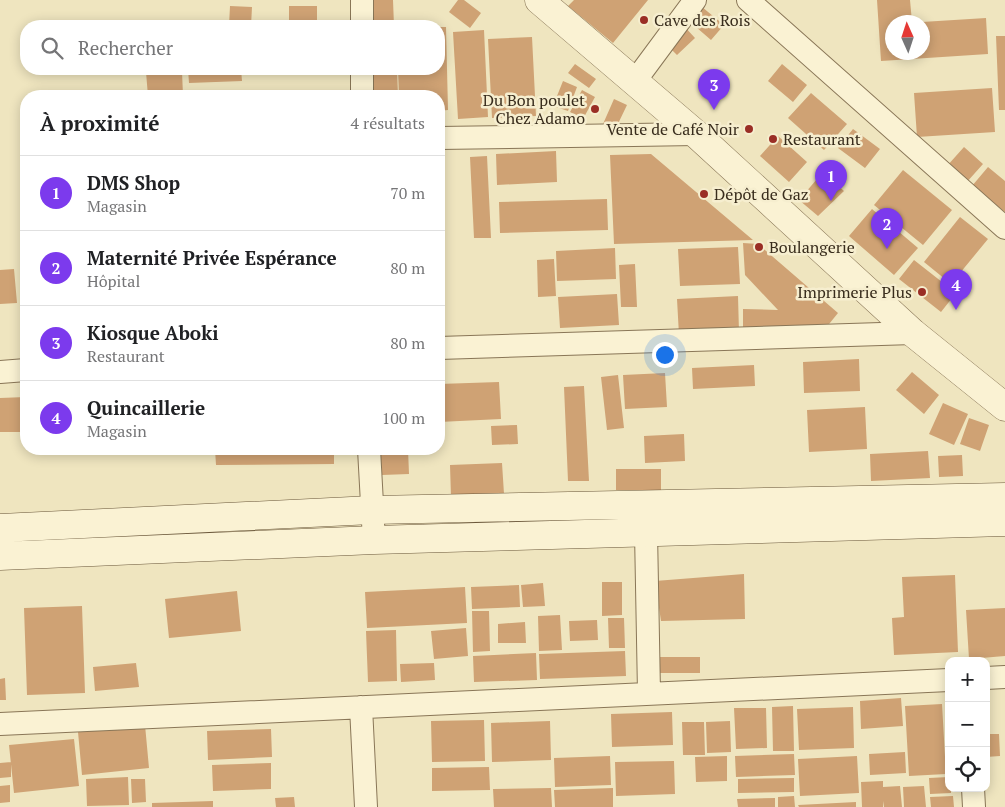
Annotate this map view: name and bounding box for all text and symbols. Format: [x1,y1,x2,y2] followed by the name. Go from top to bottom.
[654,9,750,31] place label: Cave des Rois
[638,14,650,26] marker: Cave des Rois
[885,15,930,60] north arrow
[20,20,445,75] search box
[38,34,66,62] icon: search
[78,35,173,60] text: Rechercher
[698,69,730,110] pin: 3
[483,89,585,129] place label: Du Bon poulet Chez Adamo
[589,103,601,115] marker: Du Bon poulet Chez Adamo
[40,109,160,137] text: À proximité
[351,112,425,134] text: 4 résultats
[606,118,740,140] place label: Vente de Café Noir
[743,123,755,135] marker: Vente de Café Noir
[783,128,861,150] place label: Restaurant
[767,133,779,145] marker: Restaurant
[815,160,847,201] pin: 1
[87,170,180,195] text: DMS Shop
[51,182,61,204] text: 1
[390,182,425,204] text: 70 m
[714,183,809,205] place label: Dépôt de Gaz
[698,188,710,200] marker: Dépôt de Gaz
[87,195,147,217] text: Magasin
[871,208,903,249] pin: 2
[769,236,855,258] place label: Boulangerie
[753,241,765,253] marker: Boulangerie
[87,245,337,270] text: Maternité Privée Espérance
[51,257,61,279] text: 2
[390,257,425,279] text: 80 m
[940,269,972,310] pin: 4
[87,270,140,292] text: Hôpital
[797,281,912,303] place label: Imprimerie Plus
[916,286,928,298] marker: Imprimerie Plus
[87,320,219,345] text: Kiosque Aboki
[51,332,61,354] text: 3
[390,332,425,354] text: 80 m
[652,342,678,368] your location
[87,345,165,367] text: Restaurant
[87,395,205,420] text: Quincaillerie
[51,407,61,429] text: 4
[382,407,425,429] text: 100 m
[87,420,147,442] text: Magasin
[945,657,990,792] map controls
[945,657,990,702] button: +
[945,702,990,747] button: −
[945,747,990,792] button: locate

